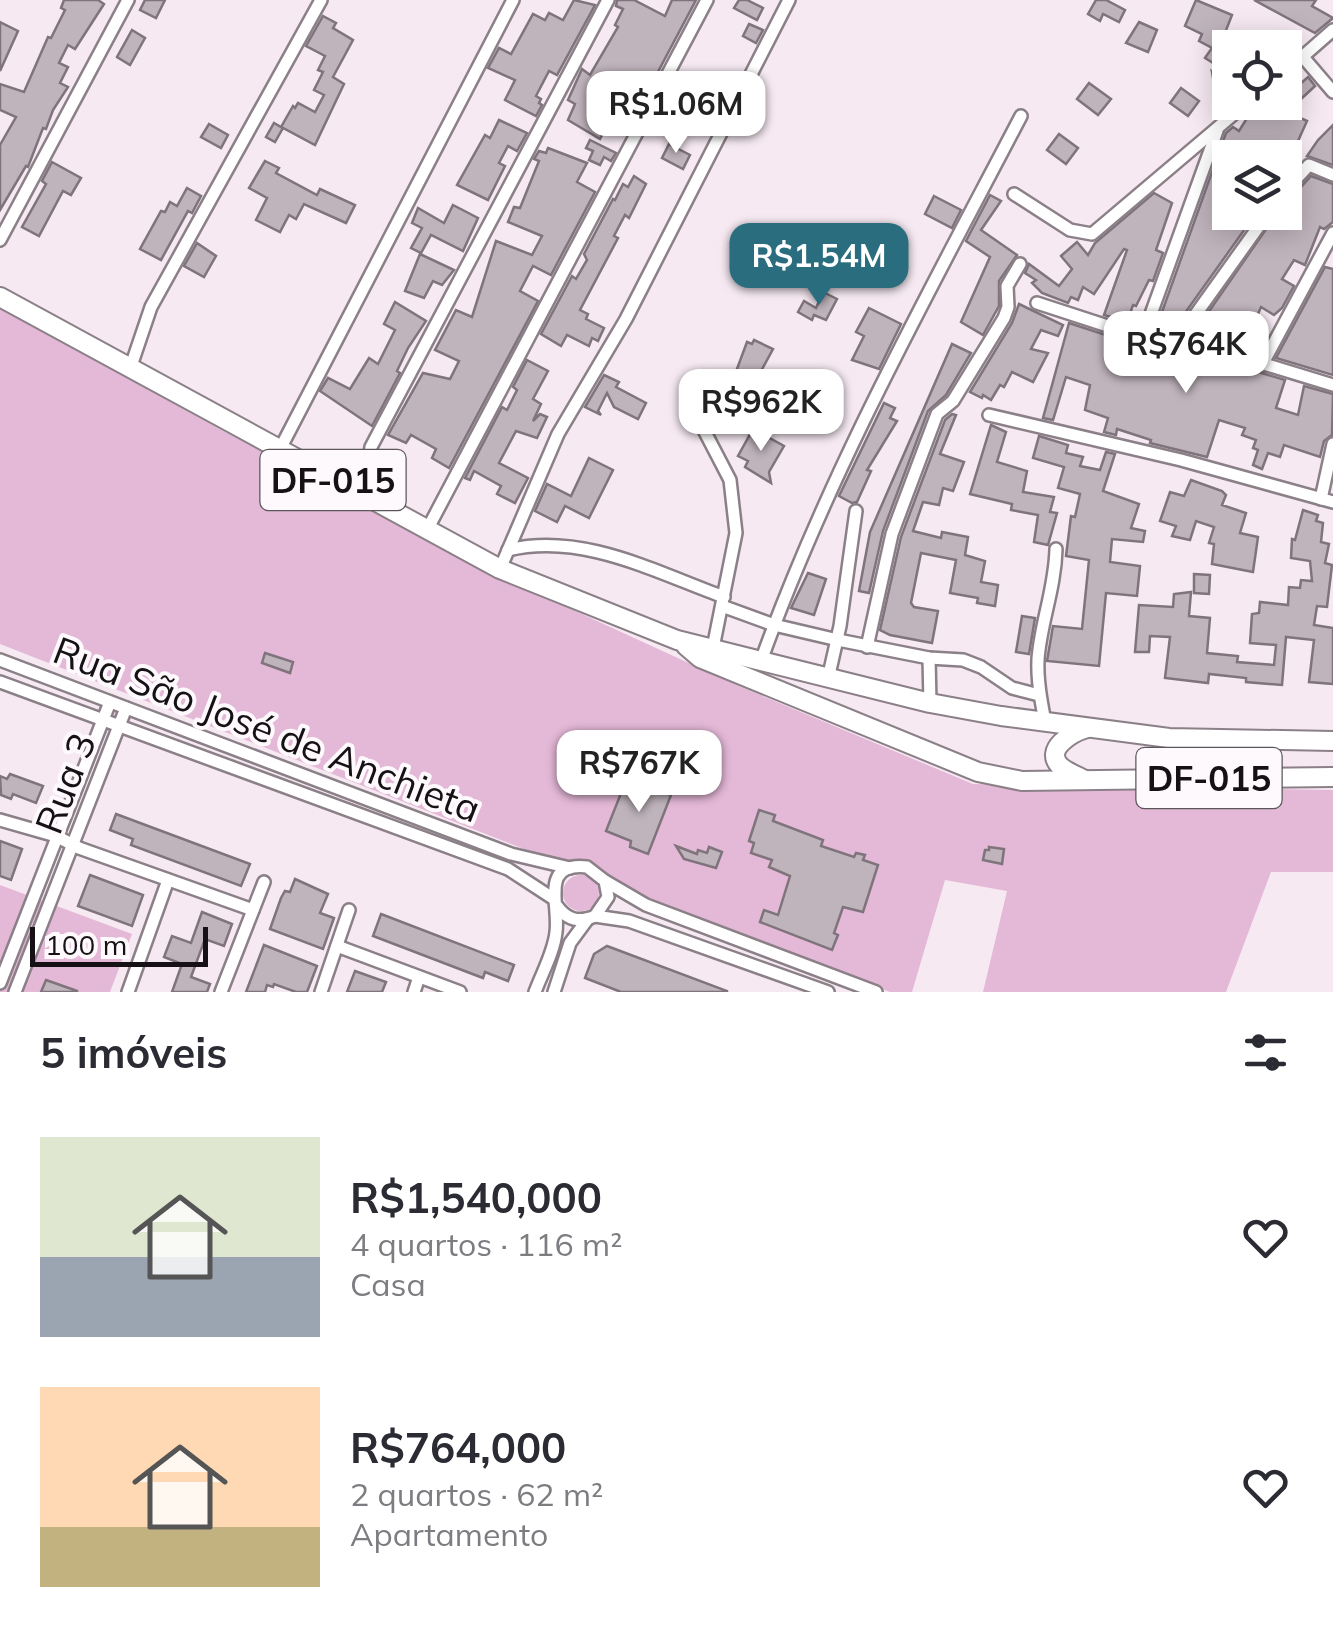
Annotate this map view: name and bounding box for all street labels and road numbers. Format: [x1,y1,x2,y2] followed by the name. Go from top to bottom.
[260,450,406,510] road number: DF-015
[47,625,487,833] street label: Rua São José de Anchieta
[24,726,106,840] street label: Rua 3
[1136,748,1282,808] road number: DF-015

